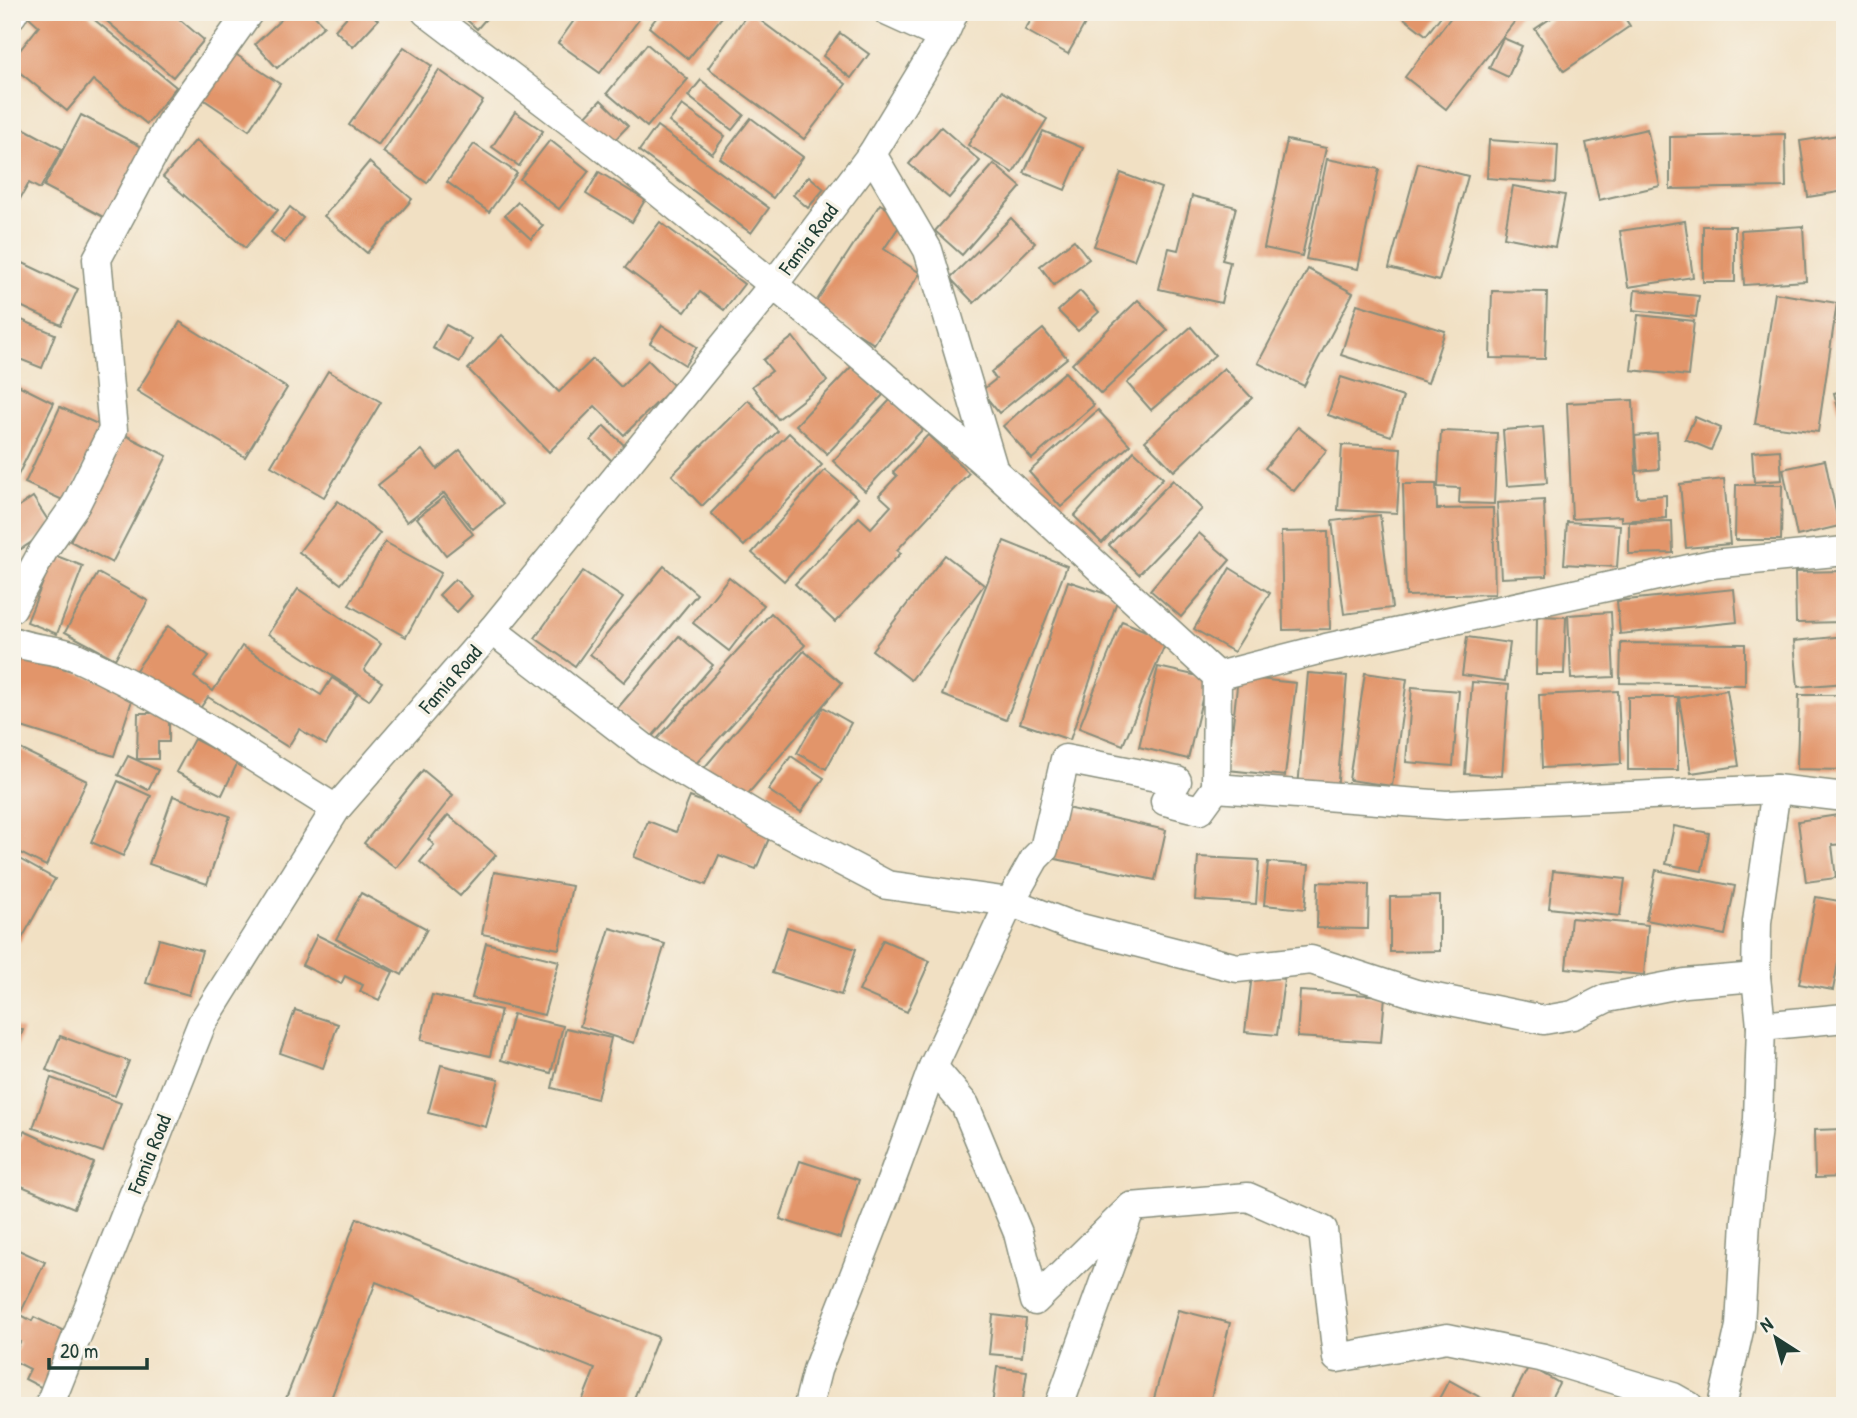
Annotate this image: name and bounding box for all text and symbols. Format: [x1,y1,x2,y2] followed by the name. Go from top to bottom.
[771,197,844,281] street label: Famia Road
[411,638,488,720] street label: Famia Road
[120,1110,178,1199] street label: Famia Road
[1742,1302,1812,1372] north arrow
[1754,1311,1778,1338] text: N
[49,1327,147,1371] scale bar
[60,1336,98,1365] text: 20 m

